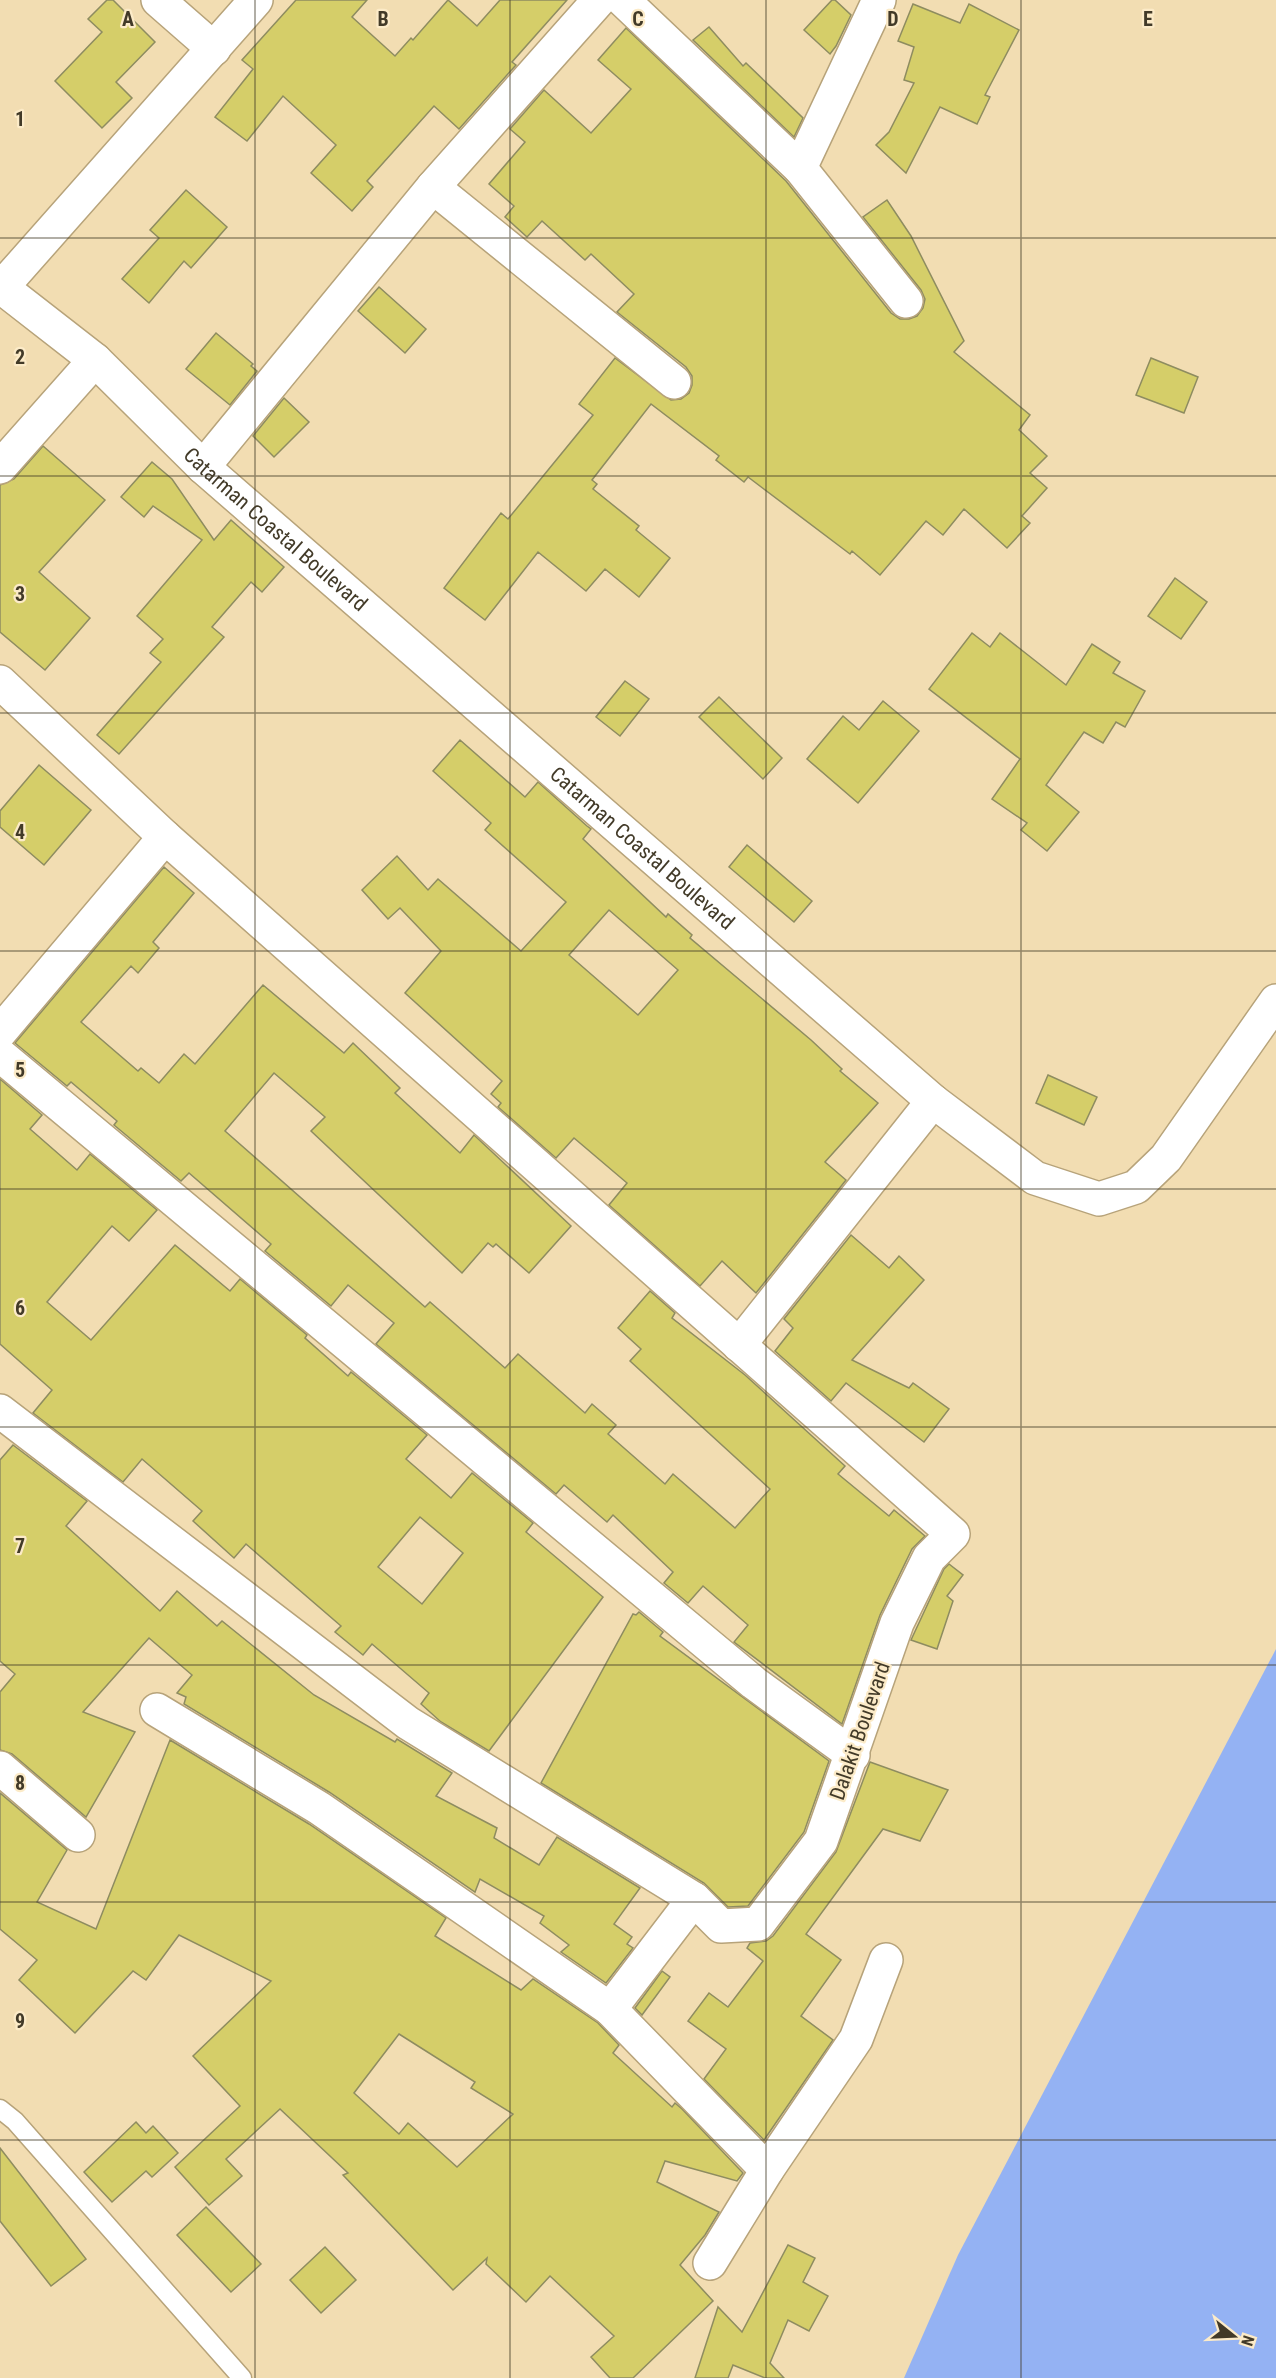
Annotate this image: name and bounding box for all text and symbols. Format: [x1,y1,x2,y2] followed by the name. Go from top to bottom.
[122,7,134,31] text: A
[377,7,389,31] text: B
[632,7,644,31] text: C
[887,7,899,31] text: D
[1143,7,1153,31] text: E
[15,107,25,131] text: 1
[15,345,25,369] text: 2
[179,443,372,616] street label: Catarman Coastal Boulevard
[15,582,25,606] text: 3
[545,762,739,935] street label: Catarman Coastal Boulevard
[15,820,25,844] text: 4
[15,1058,25,1082] text: 5
[15,1296,25,1320] text: 6
[15,1534,25,1558] text: 7
[825,1659,895,1803] street label: Dalakit Boulevard
[15,1771,25,1795] text: 8
[15,2009,25,2033] text: 9
[1204,2306,1264,2366] north arrow
[1237,2333,1258,2348] text: N

